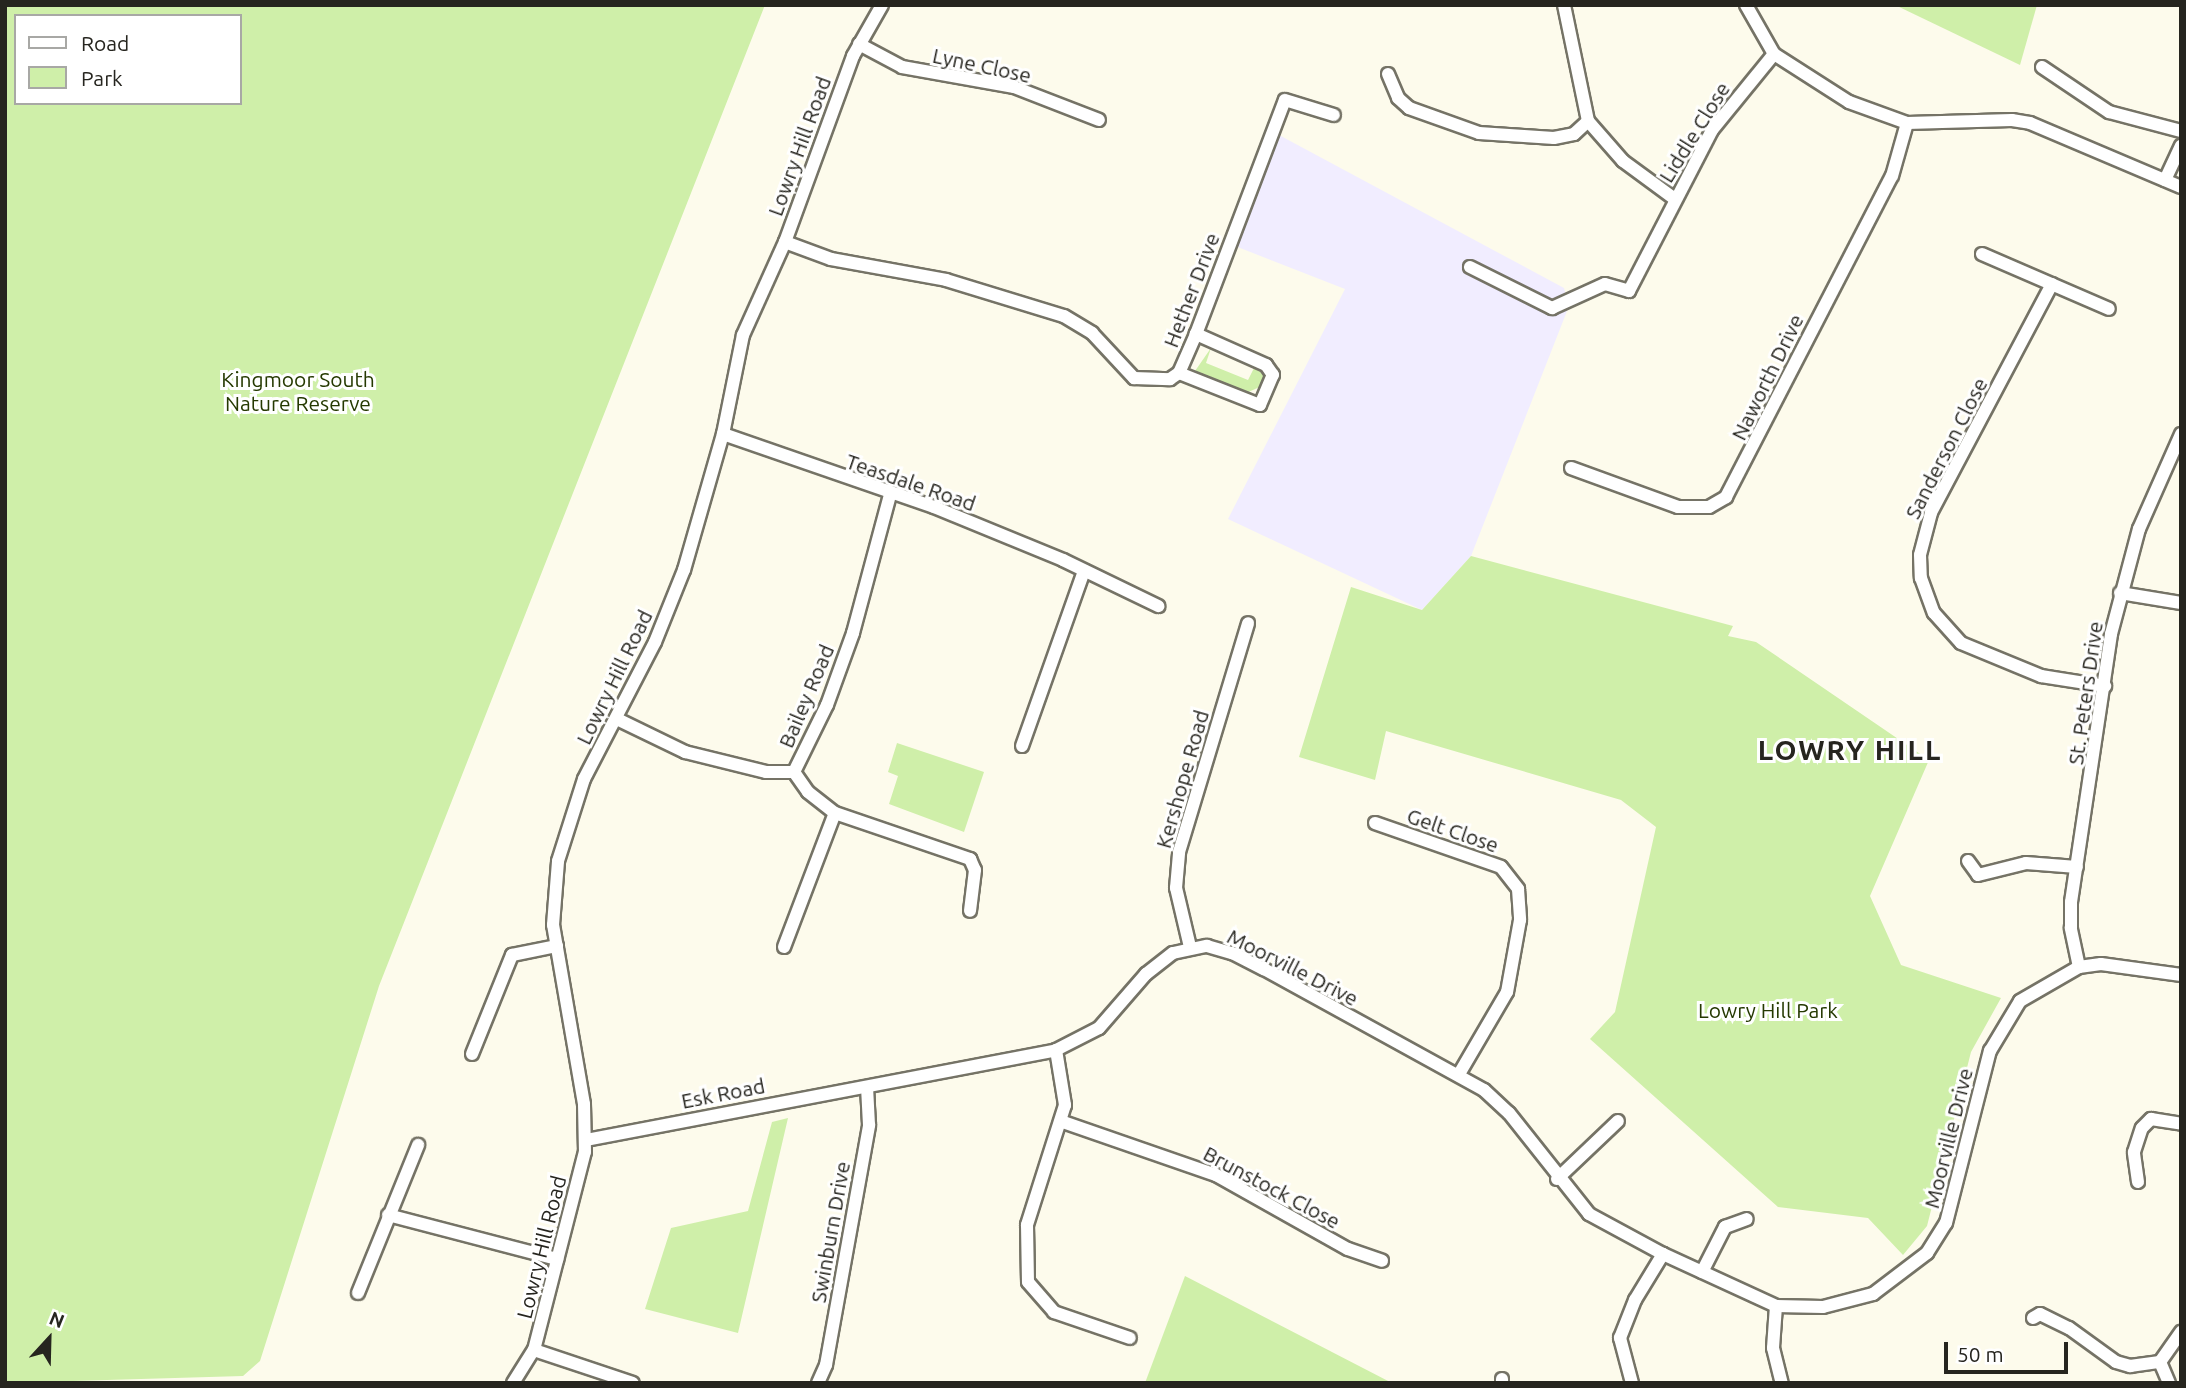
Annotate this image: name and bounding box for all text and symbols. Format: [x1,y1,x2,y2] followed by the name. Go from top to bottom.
[14,14,242,105] legend
[81,31,129,55] text: Road
[930,42,1034,88] street label: Lyne Close
[81,66,123,90] text: Park
[762,73,836,219] street label: Lowry Hill Road
[1653,77,1735,187] street label: Liddle Close
[1158,229,1224,351] street label: Hether Drive
[1726,310,1808,444] street label: Naworth Drive
[221,366,375,416] park label: Kingmoor South Nature Reserve
[1900,373,1992,523] street label: Sanderson Close
[843,448,979,516] street label: Teasdale Road
[571,606,657,748] street label: Lowry Hill Road
[2062,620,2108,766] street label: St. Peters Drive
[773,641,839,751] street label: Bailey Road
[1150,707,1214,851] street label: Kershope Road
[1759,733,1941,767] district label: LOWRY HILL
[1404,803,1502,857] street label: Gelt Close
[1223,923,1363,1011] street label: Moorville Drive
[1698,997,1838,1023] park label: Lowry Hill Park
[1918,1065,1978,1211] street label: Moorville Drive
[679,1073,767,1113] street label: Esk Road
[1199,1140,1345,1234] street label: Brunstock Close
[805,1159,855,1305] street label: Swinburn Drive
[511,1173,571,1321] street label: Lowry Hill Road
[14,1304,84,1374] north arrow
[46,1307,68,1332] text: N
[1948,1328,2072,1372] scale bar
[1957,1342,2004,1366] text: 50 m

